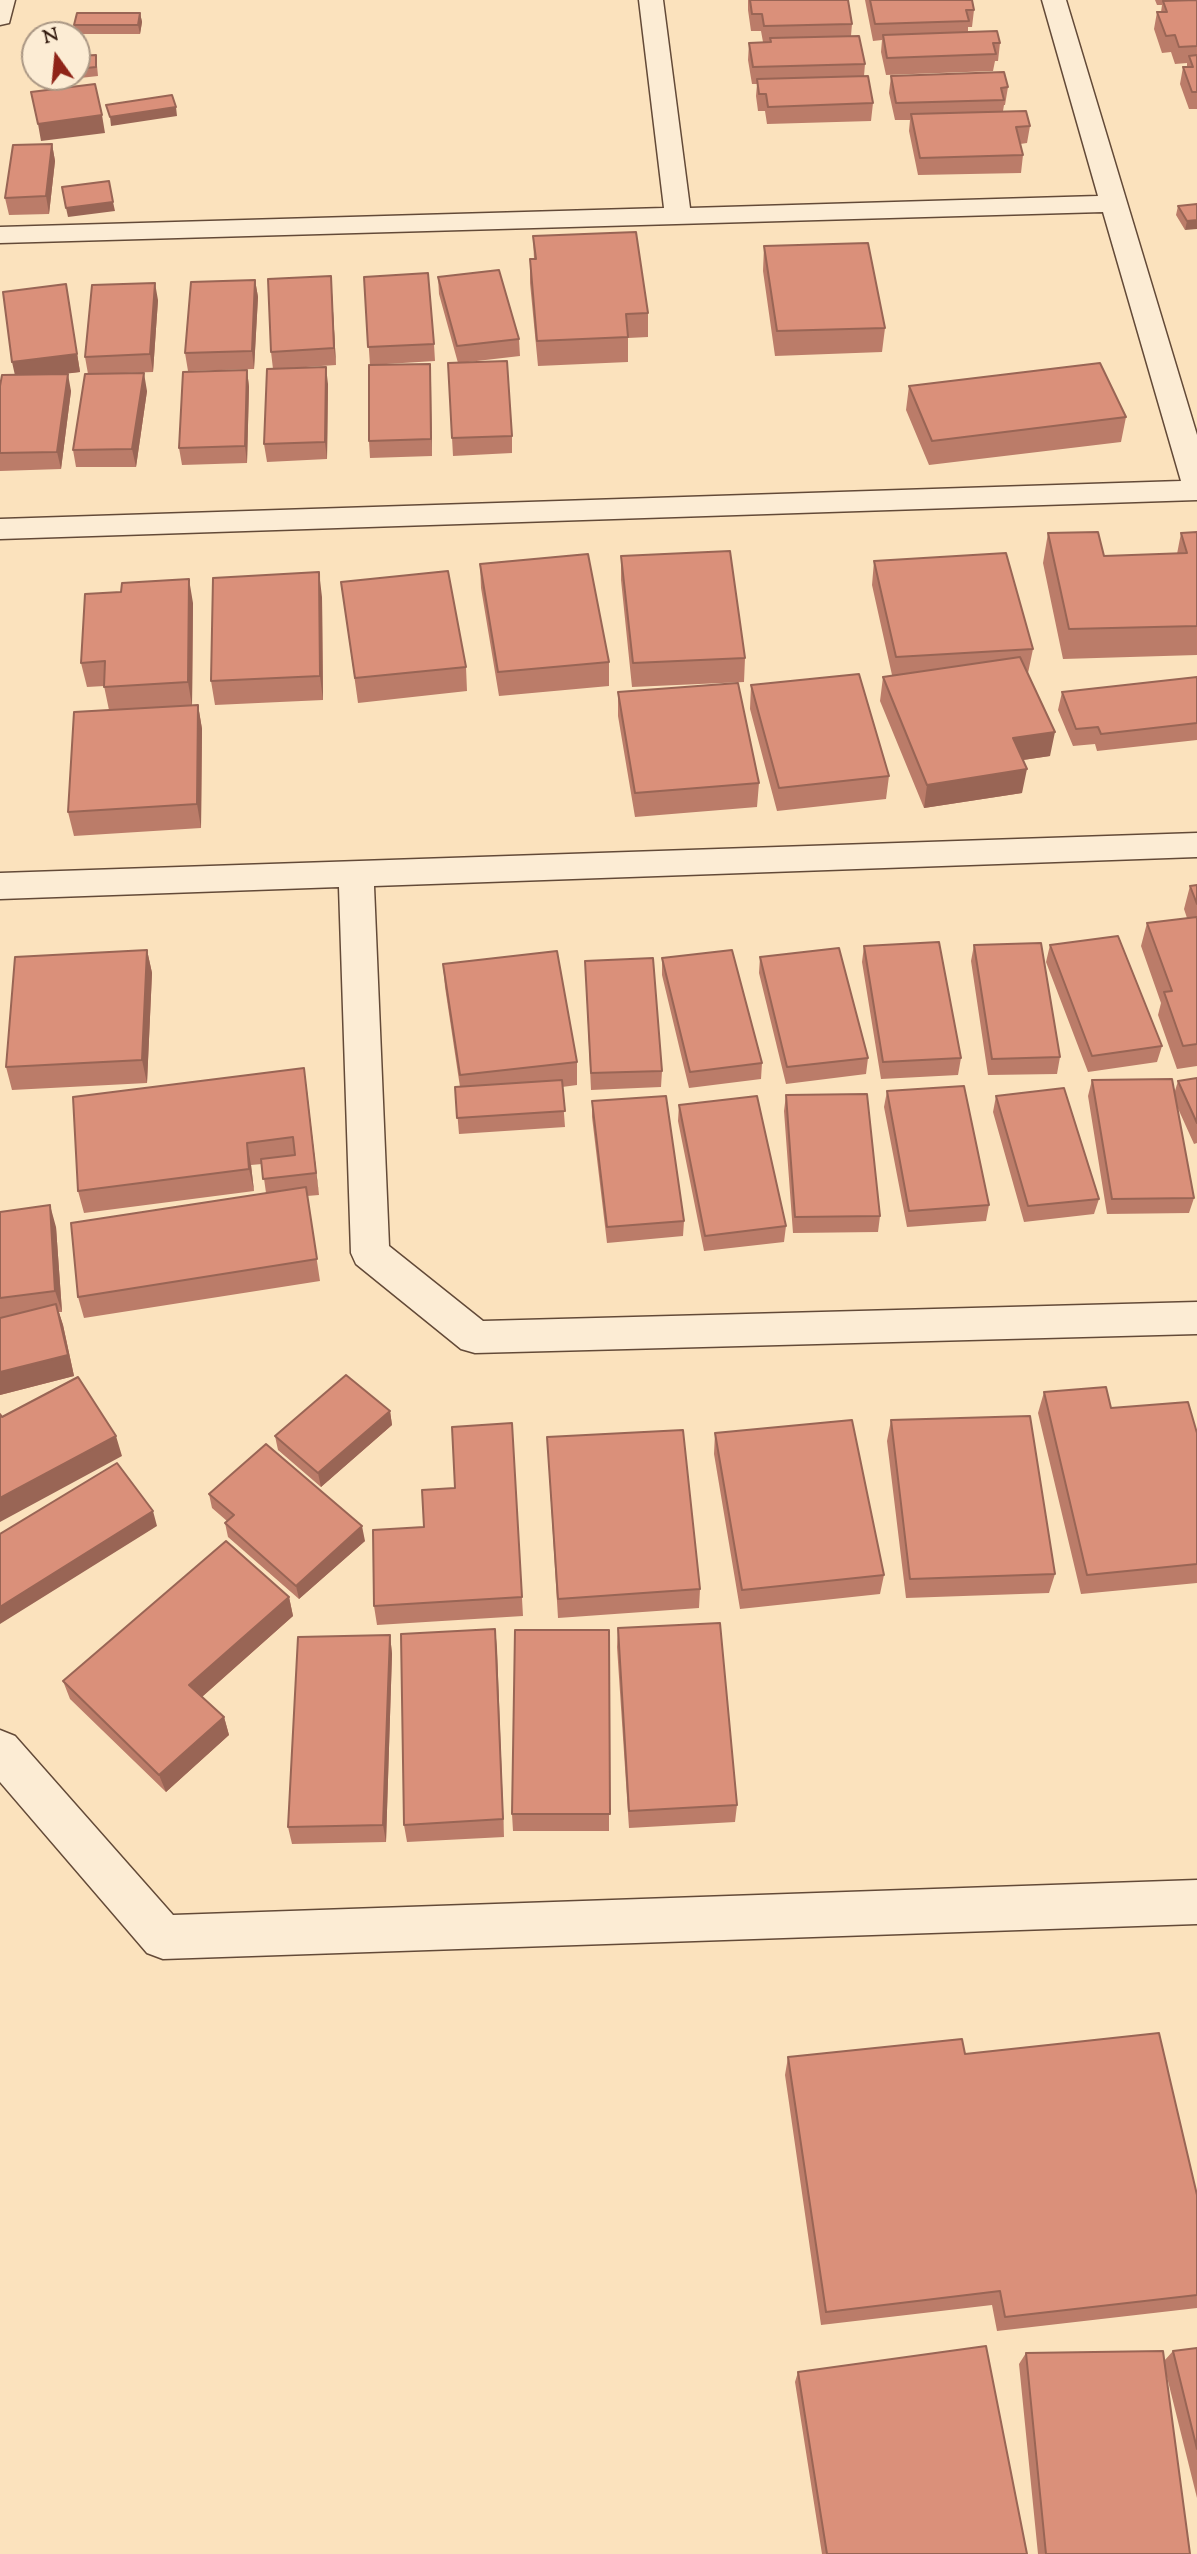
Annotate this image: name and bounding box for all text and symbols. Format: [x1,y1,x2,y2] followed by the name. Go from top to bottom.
[21,21,91,91] north arrow
[40,22,62,52] text: N

